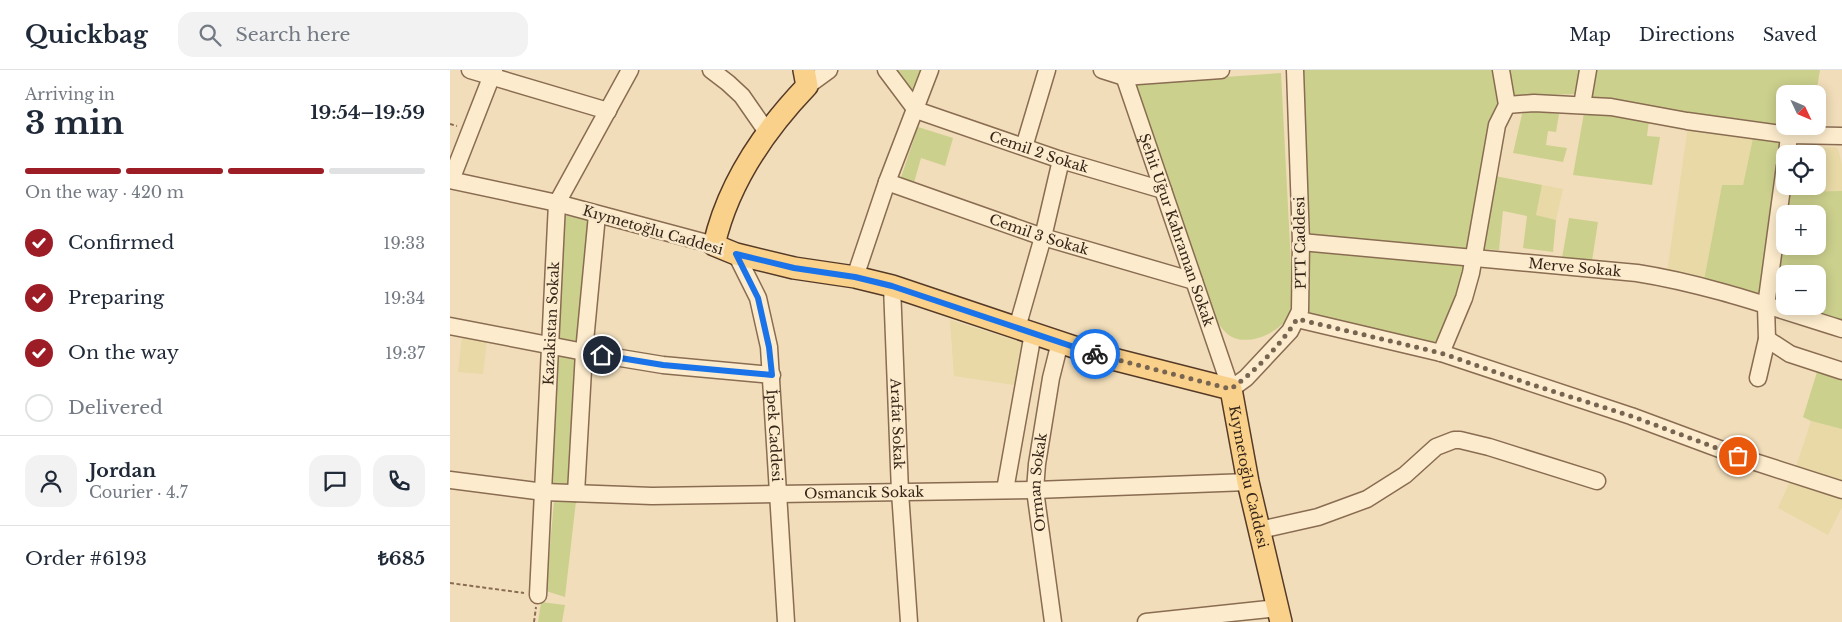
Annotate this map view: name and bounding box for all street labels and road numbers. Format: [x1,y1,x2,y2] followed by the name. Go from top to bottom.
[987,127,1091,177] street label: Cemil 2 Sokak
[1135,131,1218,329] street label: Şehit Uğur Kahraman Sokak
[1290,196,1310,290] street label: PTT Caddesi
[581,201,726,259] street label: Kıymetoğlu Caddesi
[987,210,1091,259] street label: Cemil 3 Sokak
[1528,254,1622,281] street label: Merve Sokak
[539,261,563,386] street label: Kazakistan Sokak
[887,377,908,470] street label: Arafat Sokak
[763,389,786,482] street label: İpek Caddesi
[1225,404,1272,550] street label: Kıymetoğlu Caddesi
[1026,431,1051,533] street label: Orman Sokak
[804,483,925,503] street label: Osmancık Sokak

